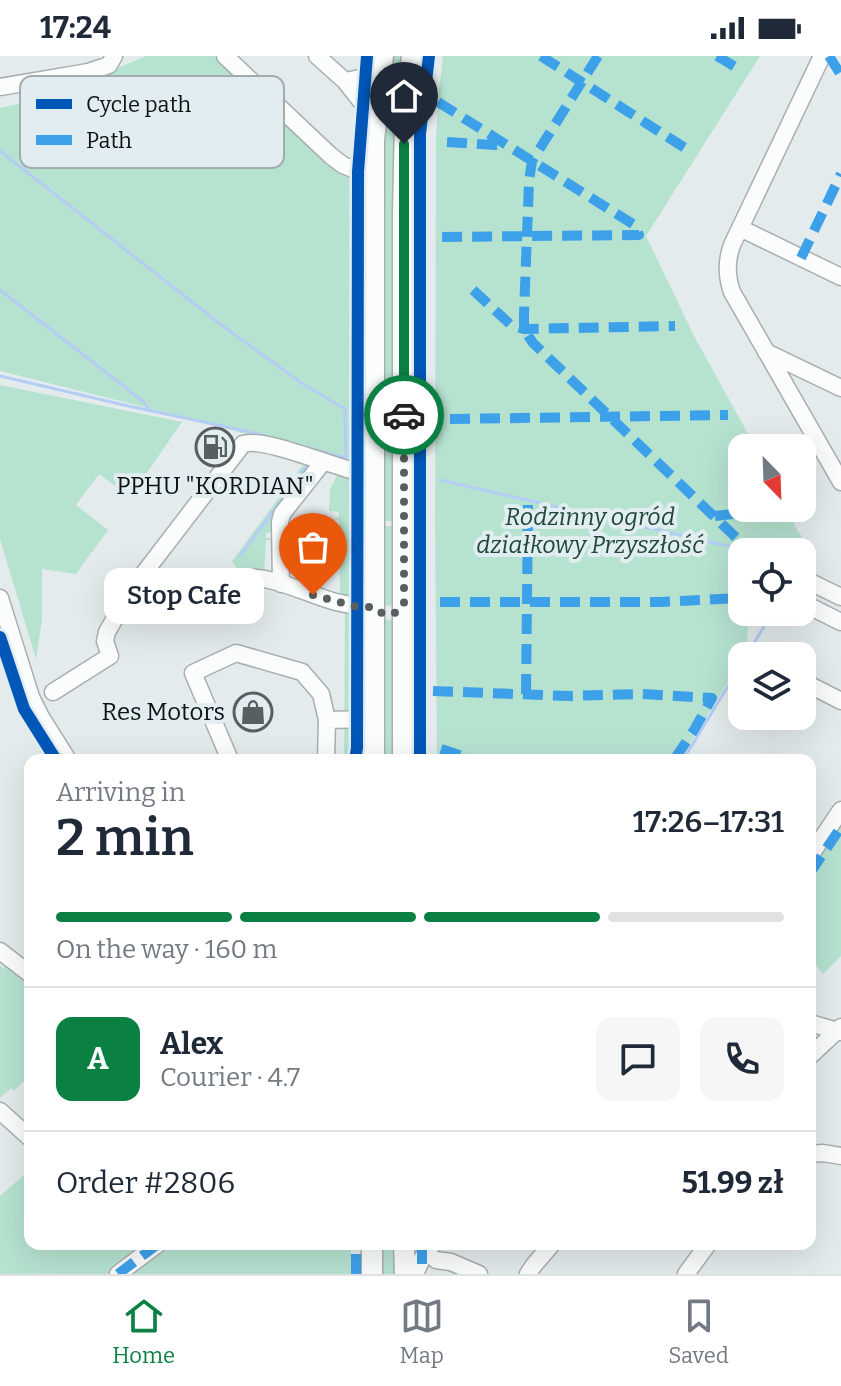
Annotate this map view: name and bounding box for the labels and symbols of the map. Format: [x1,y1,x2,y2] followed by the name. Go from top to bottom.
[370,62,438,144] pin
[20,76,284,168] legend
[86,91,191,118] text: Cycle path
[86,127,132,154] text: Path
[364,375,444,455] courier
[194,426,236,468] fuel station icon: PPHU "KORDIAN"
[728,434,816,522] north arrow
[116,472,314,500] place label: PPHU "KORDIAN"
[476,503,704,559] park label: Rodzinny ogród działkowy Przyszłość
[279,513,347,595] pin
[105,567,265,623] callout: Stop Cafe
[232,691,274,733] shop icon: Res Motors
[102,698,225,726] place label: Res Motors

